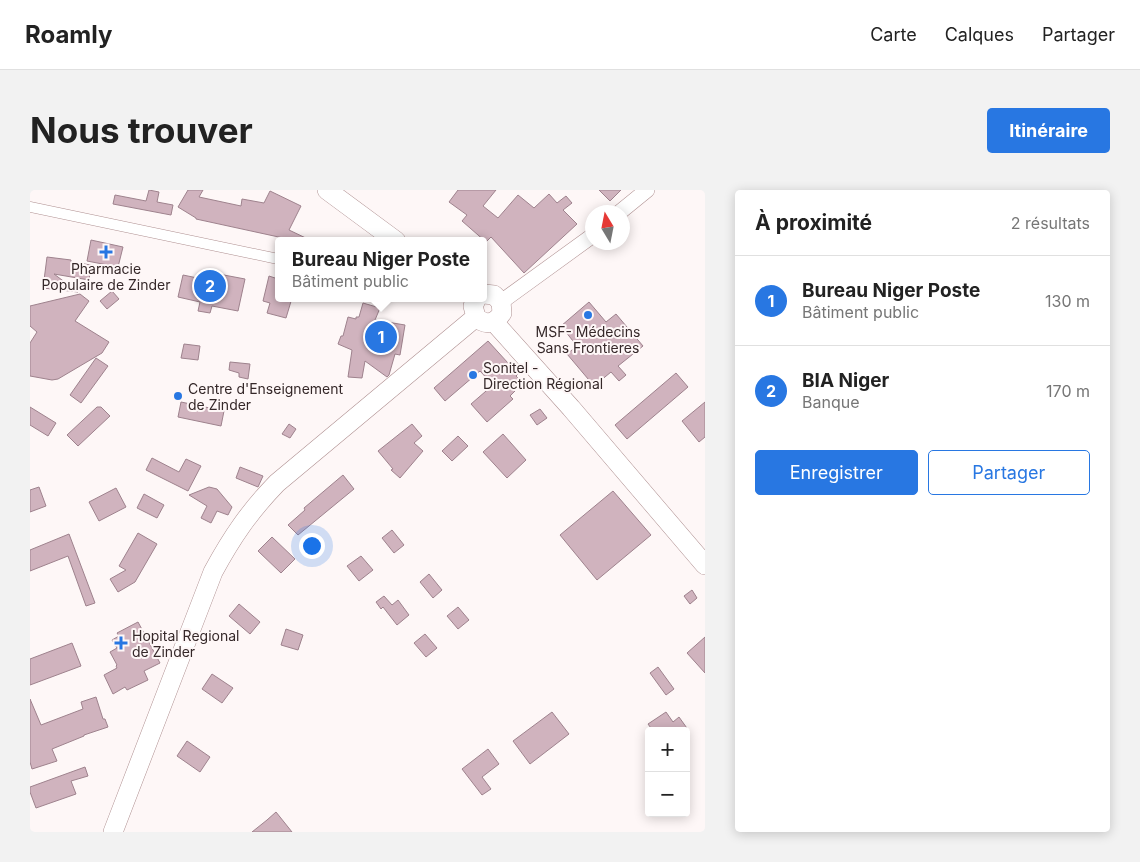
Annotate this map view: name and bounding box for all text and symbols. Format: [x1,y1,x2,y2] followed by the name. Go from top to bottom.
[25,20,112,49] text: Roamly
[870,24,917,45] text: Carte
[945,24,1014,45] text: Calques
[1042,24,1115,45] text: Partager
[987,108,1110,153] button: Itinéraire
[30,109,253,151] text: Nous trouver
[585,205,630,250] north arrow
[755,210,872,235] text: À proximité
[1011,213,1090,233] text: 2 résultats
[275,237,487,302] popup
[100,246,112,258] marker: Pharmacie Populaire de Zinder
[292,248,470,271] text: Bureau Niger Poste
[41,260,171,293] place label: Pharmacie Populaire de Zinder
[194,267,226,305] pin: 2
[292,271,409,291] text: Bâtiment public
[802,279,980,302] text: Bureau Niger Poste
[768,291,774,311] text: 1
[1045,291,1090,311] text: 130 m
[802,302,919,322] text: Bâtiment public
[582,309,594,321] marker: MSF- Médecins Sans Frontieres
[365,318,397,356] pin: 1
[536,323,640,356] place label: MSF- Médecins Sans Frontieres
[483,359,603,392] place label: Sonitel - Direction Régional
[467,369,479,381] marker: Sonitel - Direction Régional
[802,369,889,392] text: BIA Niger
[188,380,343,413] place label: Centre d'Enseignement de Zinder
[766,381,776,401] text: 2
[1046,381,1090,401] text: 170 m
[172,390,184,402] marker: Centre d'Enseignement de Zinder
[802,392,860,412] text: Banque
[755,450,918,495] button: Enregistrer
[928,450,1090,495] button: Partager
[299,533,325,559] your location
[132,627,239,660] place label: Hopital Regional de Zinder
[114,636,128,650] marker: Hopital Regional de Zinder
[645,727,690,817] map controls
[645,727,690,772] button: +
[645,772,690,817] button: −

